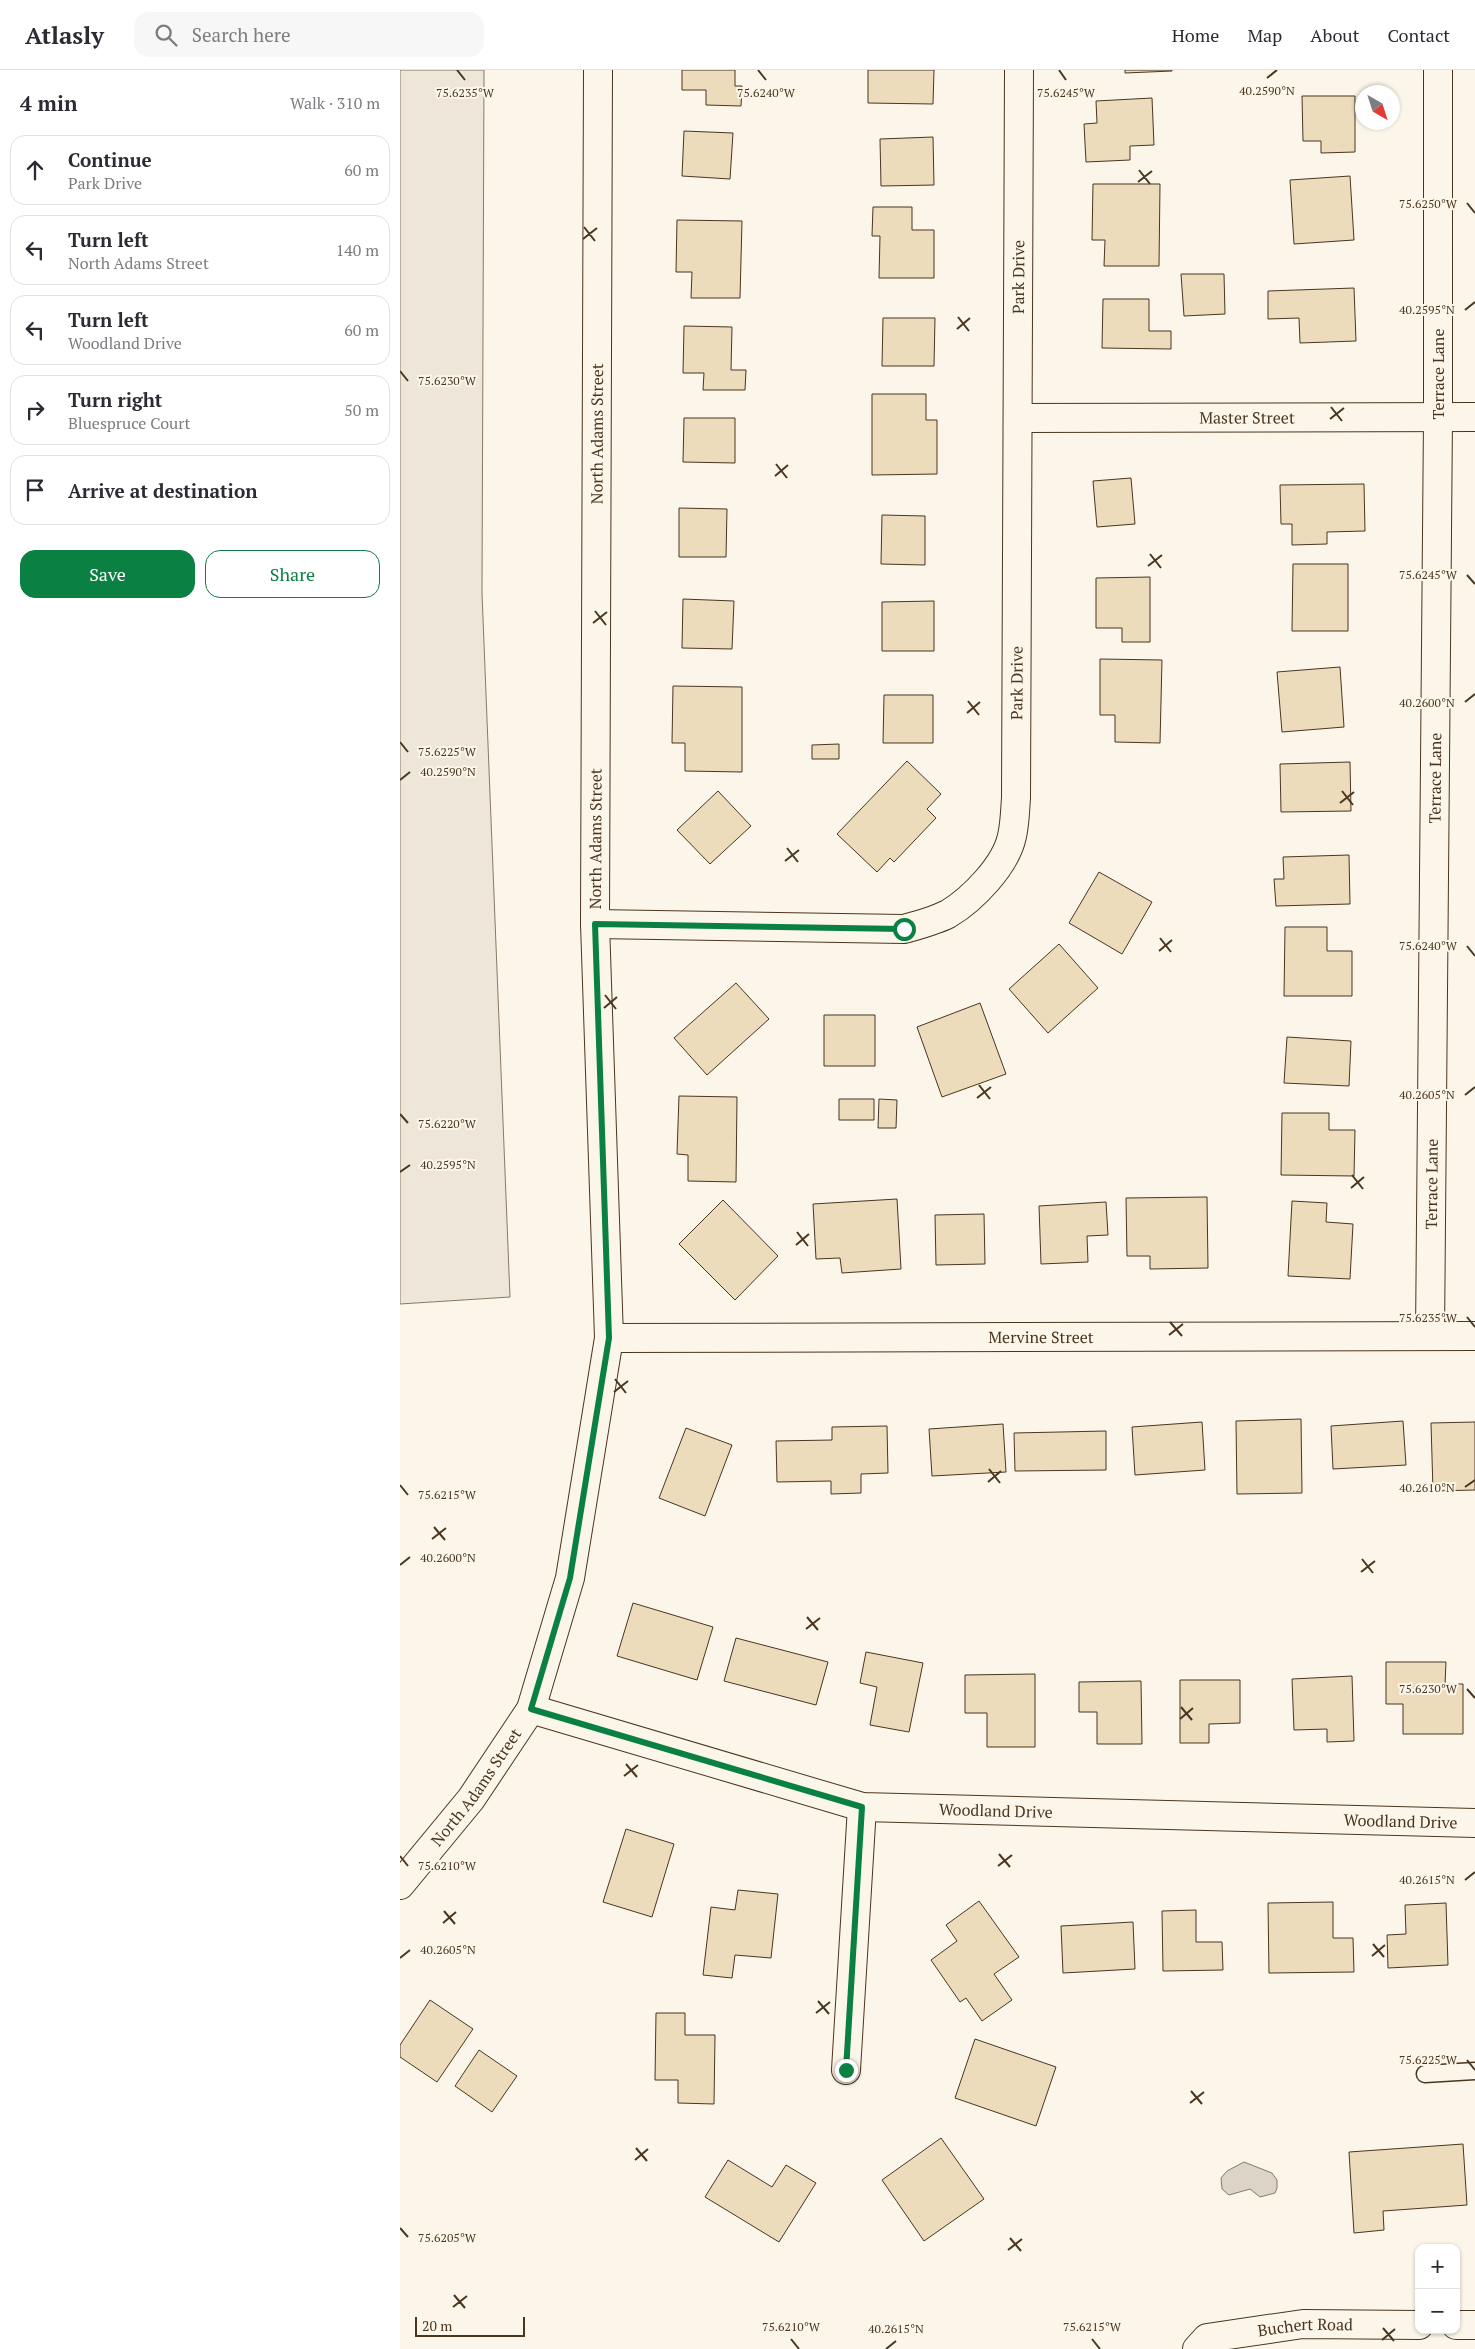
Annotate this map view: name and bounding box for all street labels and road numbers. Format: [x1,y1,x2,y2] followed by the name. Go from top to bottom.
[1007,240,1029,314] street label: Park Drive
[1427,329,1449,420] street label: Terrace Lane
[585,363,608,504] street label: North Adams Street
[1199,406,1295,429] street label: Master Street
[1005,646,1028,720] street label: Park Drive
[1423,732,1446,824] street label: Terrace Lane
[584,768,607,909] street label: North Adams Street
[1420,1138,1443,1230] street label: Terrace Lane
[988,1326,1094,1348] street label: Mervine Street
[426,1724,526,1851] street label: North Adams Street
[939,1798,1053,1823] street label: Woodland Drive
[1343,1809,1458,1834] street label: Woodland Drive
[1256,2313,1353,2341] street label: Buchert Road

